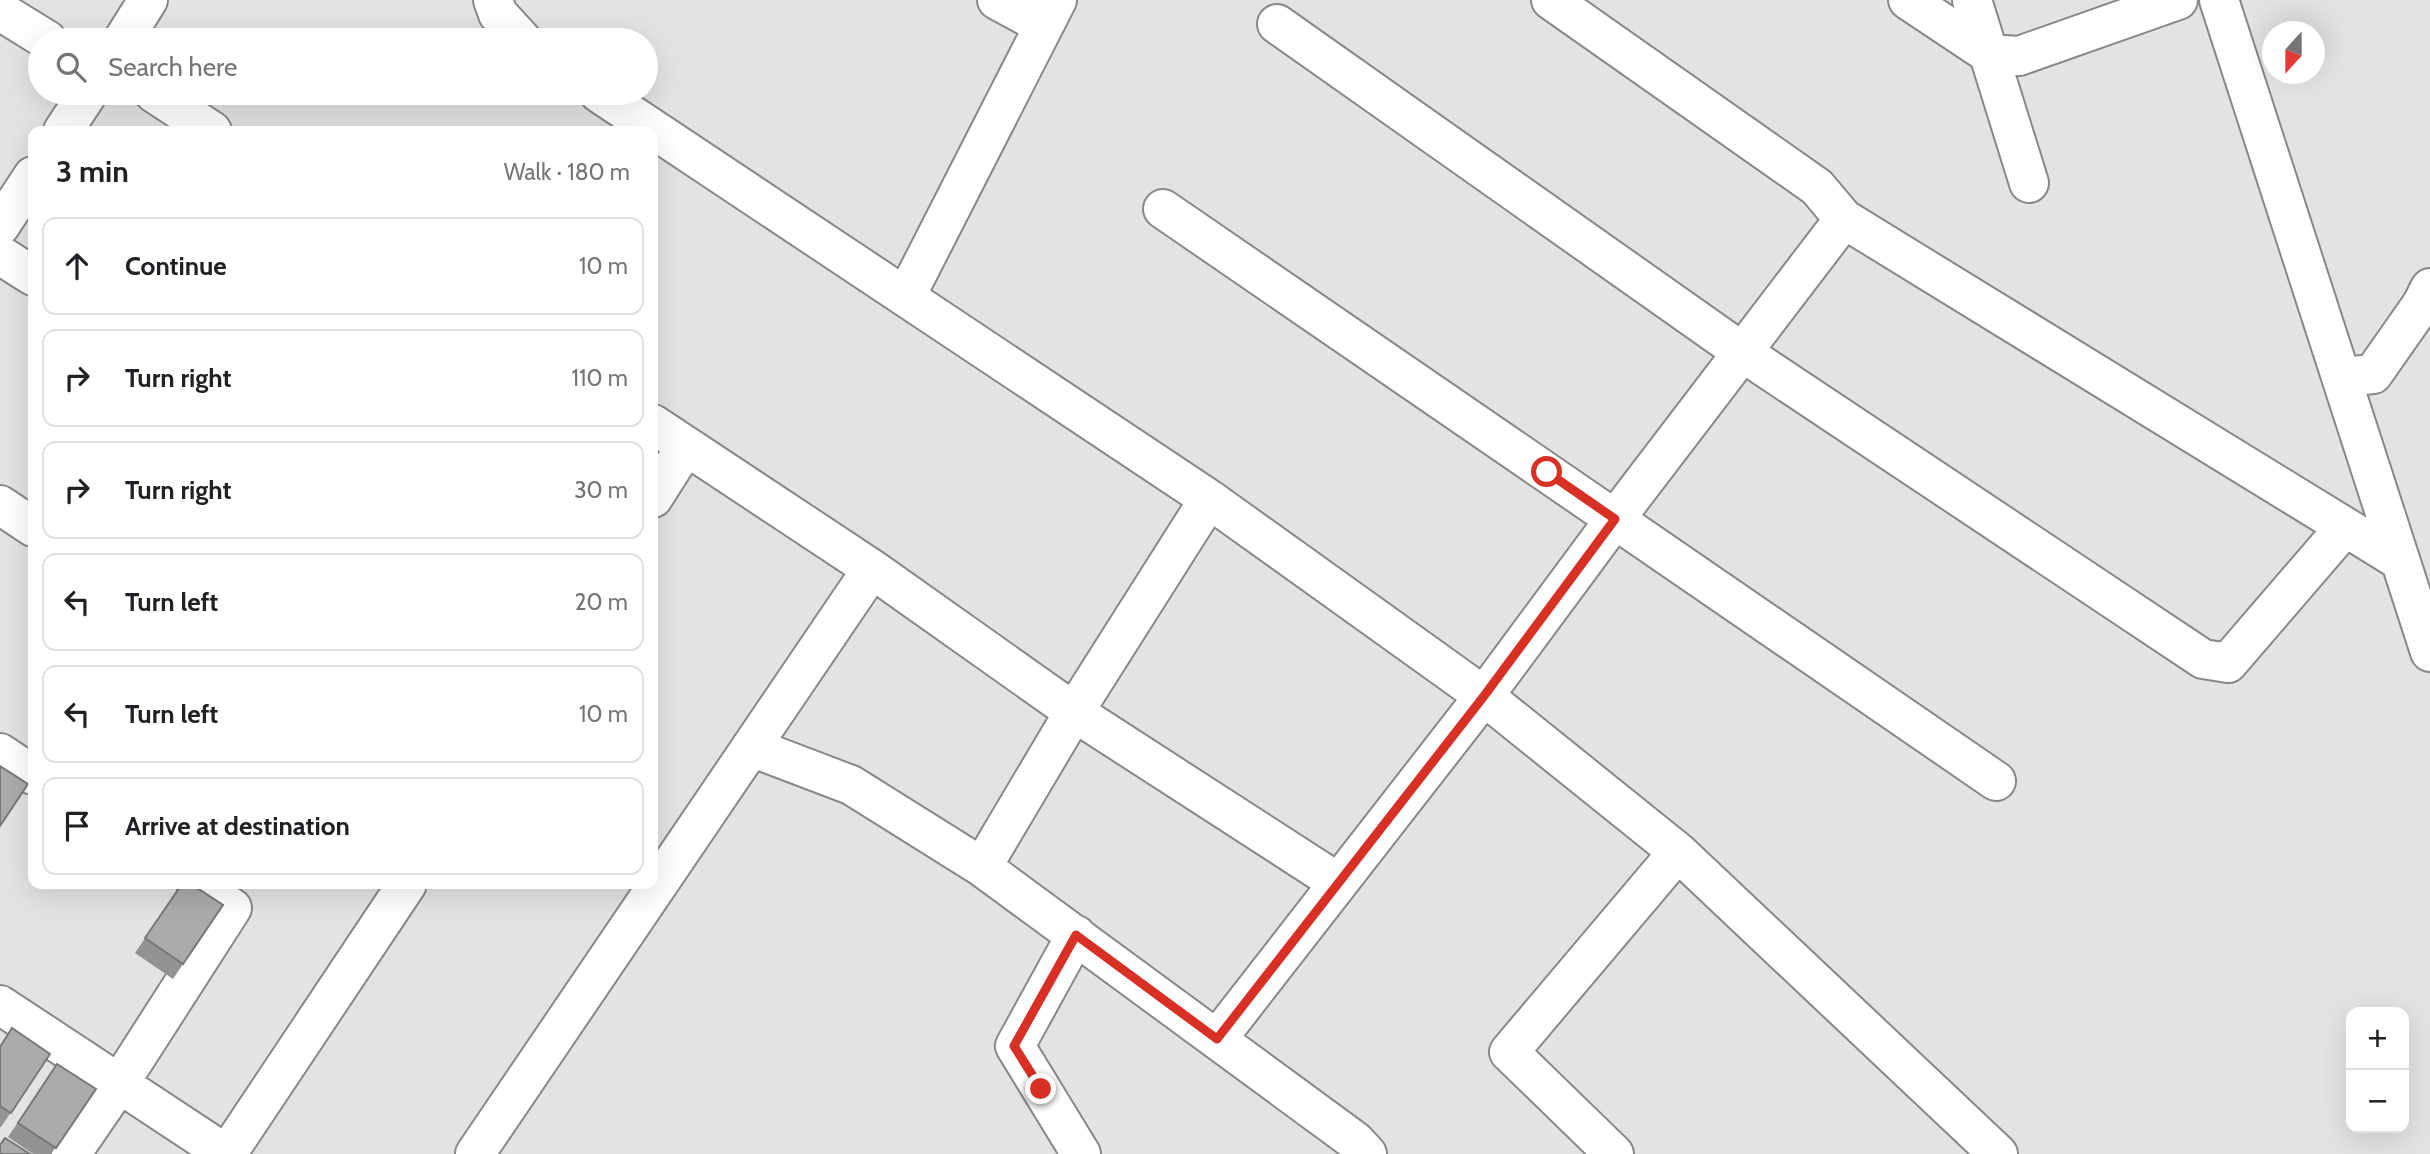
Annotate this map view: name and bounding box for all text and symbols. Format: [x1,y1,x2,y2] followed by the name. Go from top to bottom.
[2262,21,2325,84] north arrow
[28,28,658,105] search box
[52,48,90,86] icon: search
[108,51,237,83] text: Search here
[56,153,129,190] text: 3 min
[504,158,630,186] text: Walk · 180 m
[58,247,96,285] icon: ahead
[125,250,227,282] text: Continue
[579,252,628,280] text: 10 m
[58,359,96,397] icon: right
[125,362,231,394] text: Turn right
[572,364,628,392] text: 110 m
[1531,456,1562,487] route start
[58,471,96,509] icon: right
[125,474,231,506] text: Turn right
[574,476,628,504] text: 30 m
[58,583,96,621] icon: left
[125,586,218,618] text: Turn left
[575,588,628,616] text: 20 m
[58,695,96,733] icon: left
[125,698,218,730] text: Turn left
[579,700,628,728] text: 10 m
[58,807,96,845] icon: arrive
[125,810,350,842] text: Arrive at destination
[2346,1007,2409,1133] map controls
[2346,1007,2409,1070] button: +
[2346,1070,2409,1133] button: −
[1025,1073,1056,1104] route end

